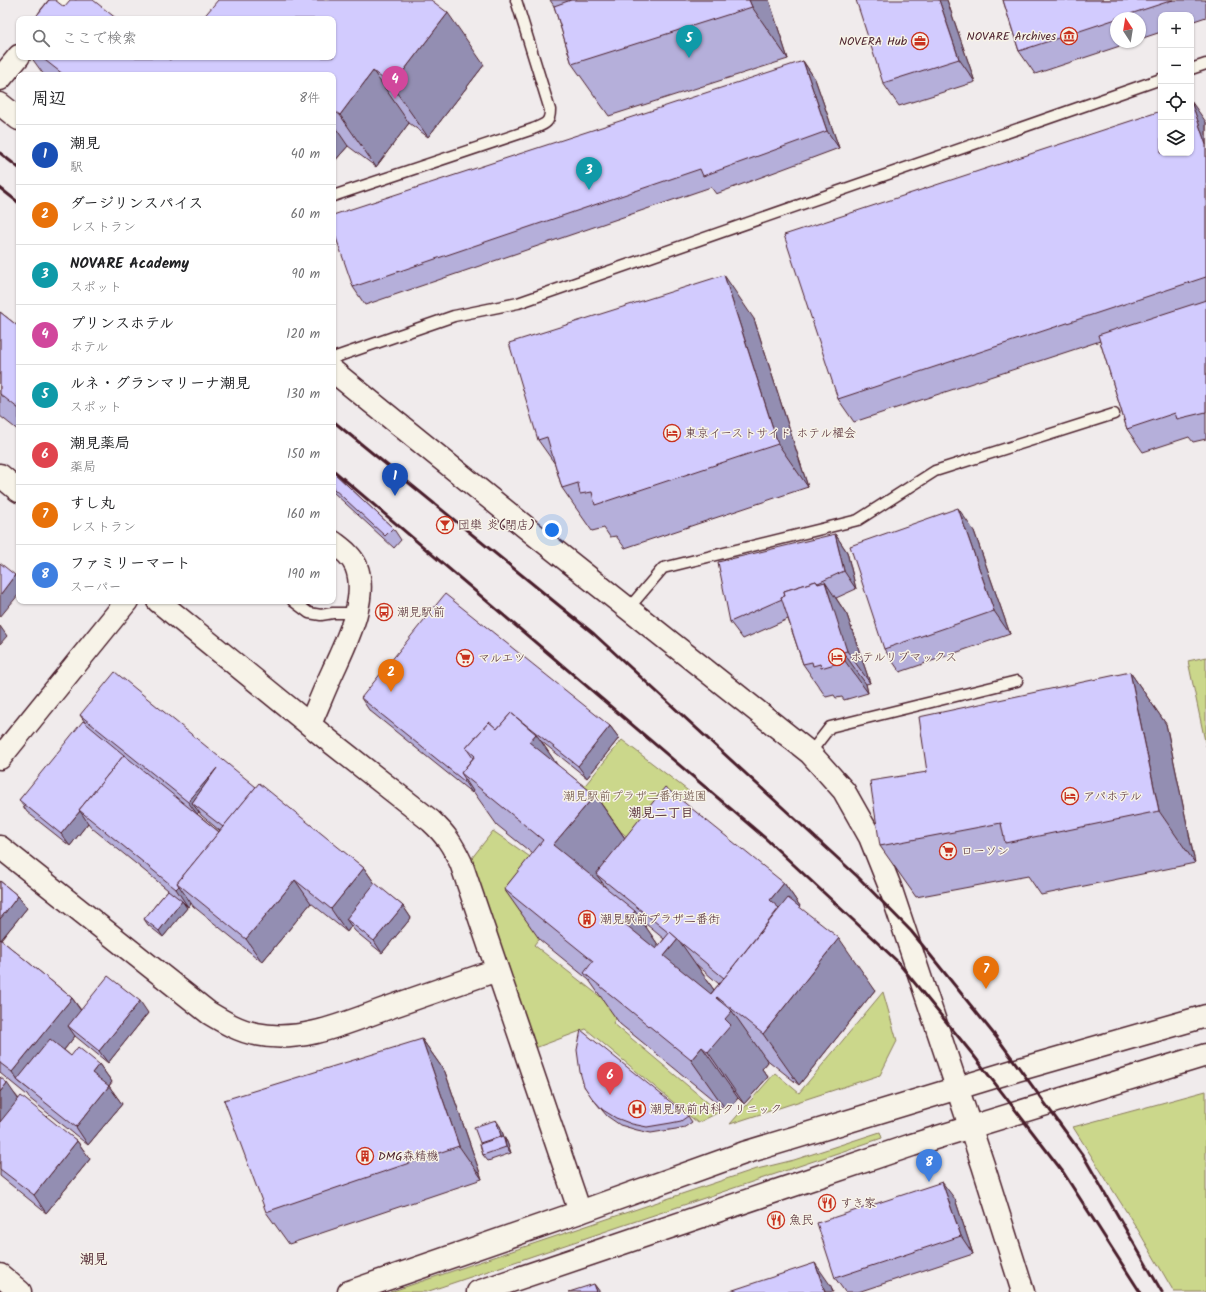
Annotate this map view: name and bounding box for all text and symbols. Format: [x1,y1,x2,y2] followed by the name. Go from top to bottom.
[1110,12,1146,48] north arrow
[1158,12,1194,156] map controls
[1158,12,1194,48] button: +
[16,16,336,60] search box
[676,25,702,58] pin: 5
[1059,26,1079,46] museum icon: NOVARE Archives
[30,27,52,49] icon: search
[62,27,137,51] text: ここで検索
[967,27,1056,46] place label: NOVARE Archives
[910,31,930,51] office icon: NOVERA Hub
[839,32,908,51] place label: NOVERA Hub
[1158,48,1194,84] button: −
[382,66,408,99] pin: 4
[1158,84,1194,120] button: locate
[32,86,66,113] text: 周辺
[299,88,320,109] text: 8件
[1158,120,1194,156] button: layers
[70,132,100,156] text: 潮見
[43,144,47,165] text: 1
[291,144,320,165] text: 40 m
[70,157,83,178] text: 駅
[576,157,602,190] pin: 3
[70,192,203,216] text: ダージリンスパイス
[41,204,49,225] text: 2
[291,204,320,225] text: 60 m
[70,217,136,238] text: レストラン
[70,252,189,276] text: NOVARE Academy
[41,264,49,285] text: 3
[292,264,320,285] text: 90 m
[70,277,122,298] text: スポット
[70,312,174,336] text: プリンスホテル
[41,324,49,345] text: 4
[286,324,320,345] text: 120 m
[70,337,108,358] text: ホテル
[70,372,250,396] text: ルネ・グランマリーナ潮見
[42,384,48,405] text: 5
[286,384,320,405] text: 130 m
[70,397,122,418] text: スポット
[662,423,682,443] hotel icon: 東京イーストサイド ホテル櫂会
[685,424,856,443] place label: 東京イーストサイド ホテル櫂会
[70,432,130,456] text: 潮見薬局
[41,444,49,465] text: 6
[287,444,320,465] text: 150 m
[70,457,96,478] text: 薬局
[382,463,408,496] pin: 1
[70,492,115,516] text: すし丸
[42,504,48,525] text: 7
[287,504,320,525] text: 160 m
[435,515,455,535] bar icon: 団欒 炎(閉店)
[458,516,535,535] place label: 団欒 炎(閉店)
[70,517,136,538] text: レストラン
[542,520,562,540] your location
[70,552,191,576] text: ファミリーマート
[41,564,49,585] text: 8
[288,564,320,585] text: 190 m
[70,577,121,598] text: スーパー
[374,602,394,622] bus stop icon: 潮見駅前
[397,603,445,622] place label: 潮見駅前
[827,647,847,667] hotel icon: ホテルリブマックス
[455,648,475,668] supermarket icon: マルエツ
[850,648,957,667] place label: ホテルリブマックス
[478,649,526,668] place label: マルエツ
[378,659,404,692] pin: 2
[1060,786,1080,806] hotel icon: アパホテル
[563,787,707,806] park label: 潮見駅前プラザ二番街遊園
[1083,787,1142,806] place label: アパホテル
[628,803,694,824] district label: 潮見二丁目
[938,841,958,861] supermarket icon: ローソン
[961,842,1009,861] place label: ローソン
[577,909,597,929] building icon: 潮見駅前プラザ二番街
[600,910,720,929] place label: 潮見駅前プラザ二番街
[973,956,999,989] pin: 7
[597,1062,623,1095] pin: 6
[627,1099,647,1119] hospital icon: 潮見駅前内科クリニック
[650,1100,782,1119] place label: 潮見駅前内科クリニック
[355,1146,375,1166] building icon: DMG森精機
[378,1147,439,1166] place label: DMG森精機
[916,1149,942,1182] pin: 8
[817,1193,837,1213] restaurant icon: すき家
[840,1194,876,1213] place label: すき家
[766,1210,786,1230] restaurant icon: 魚民
[789,1211,813,1230] place label: 魚民
[80,1249,108,1271] district label: 潮見

